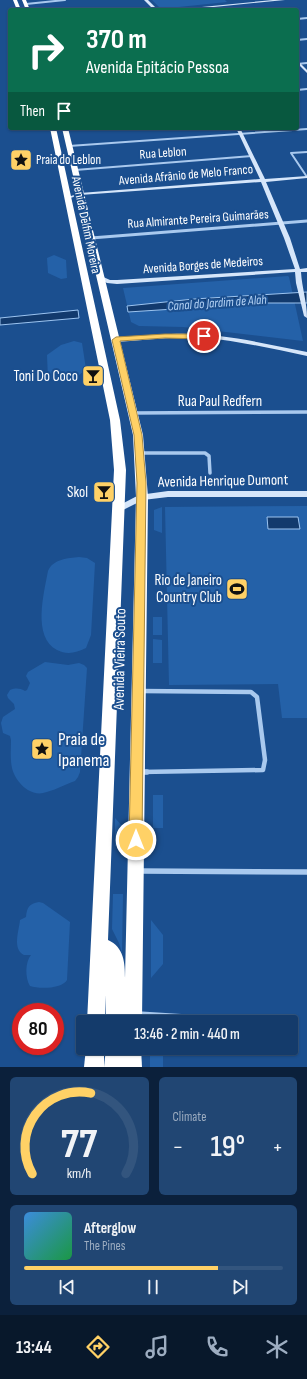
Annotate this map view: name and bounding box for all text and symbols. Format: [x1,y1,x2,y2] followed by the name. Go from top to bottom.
[86,23,147,56] text: 370 m
[20,24,72,76] icon: right
[86,57,229,78] text: Avenida Epitácio Pessoa
[53,100,75,122] icon: arrive
[20,102,45,121] text: Then
[139,143,187,163] street label: Rua Leblon
[8,147,34,173] place icon: Praia do Leblon
[36,152,101,168] place label: Praia do Leblon
[117,161,254,189] street label: Avenida Afrânio de Melo Franco
[68,174,104,275] street label: Avenida Delfim Moreira
[127,206,269,232] street label: Rua Almirante Pereira Guimarães
[142,253,264,277] street label: Avenida Borges de Medeiros
[167,292,268,314] water label: Canal do Jardim de Alah
[187,319,221,353] pin
[193,325,215,347] icon: arrive
[80,363,106,389] bar icon: Toni Do Coco
[14,367,78,386] place label: Toni Do Coco
[178,392,262,411] street label: Rua Paul Redfern
[157,470,289,492] street label: Avenida Henrique Dumont
[91,479,117,505] bar icon: Skol
[67,483,88,502] place label: Skol
[155,571,222,607] place label: Rio de Janeiro Country Club
[224,576,250,602] sports icon: Rio de Janeiro Country Club
[110,608,130,711] street label: Avenida Vieira Souto
[58,729,109,771] place label: Praia de Ipanema
[29,736,55,762] place icon: Praia de Ipanema
[115,819,157,861] position arrow
[12,1003,64,1055] speed limit sign: 80
[134,1025,240,1044] text: 13:46 · 2 min · 440 m
[173,1109,206,1125] text: Climate
[61,1120,98,1169] text: 77
[211,1129,245,1165] text: 19°
[173,1134,183,1161] text: −
[272,1134,283,1161] text: +
[67,1165,92,1182] text: km/h
[84,1219,136,1238] text: Afterglow
[84,1238,125,1254] text: The Pines
[56,1276,78,1298] icon: previous
[142,1276,164,1298] icon: pause
[229,1276,251,1298] icon: next
[84,1333,112,1361] icon: directions
[143,1333,171,1361] icon: music
[203,1333,231,1361] icon: phone
[263,1333,291,1361] icon: climate
[16,1337,52,1358] text: 13:44

